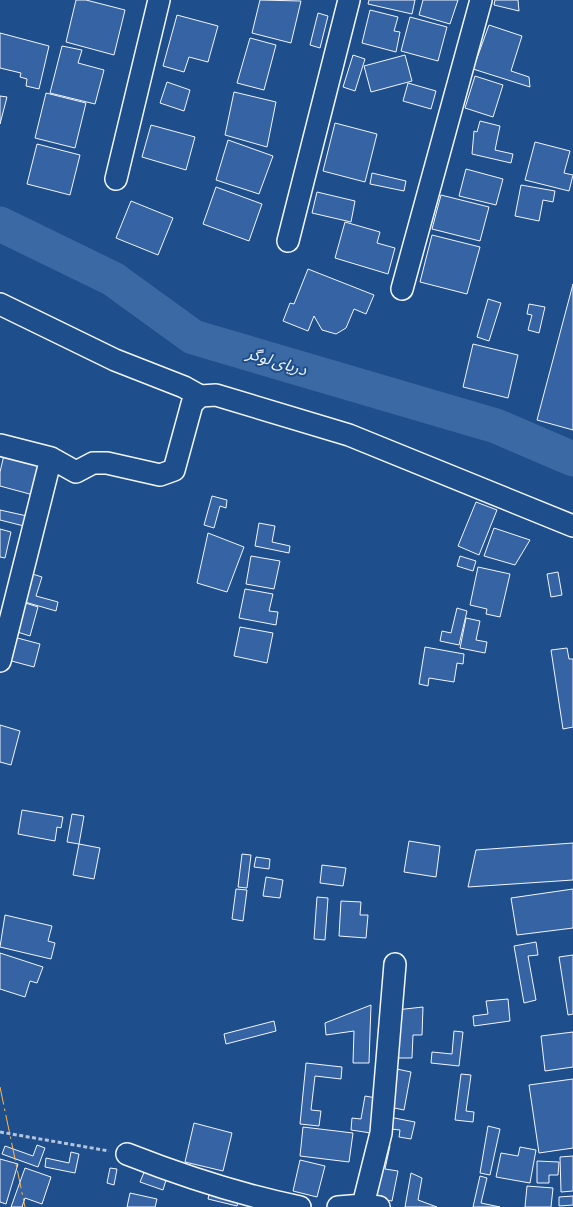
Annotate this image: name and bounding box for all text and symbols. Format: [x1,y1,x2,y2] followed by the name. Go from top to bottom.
[243,344,309,380] water label: دریای لوگر

